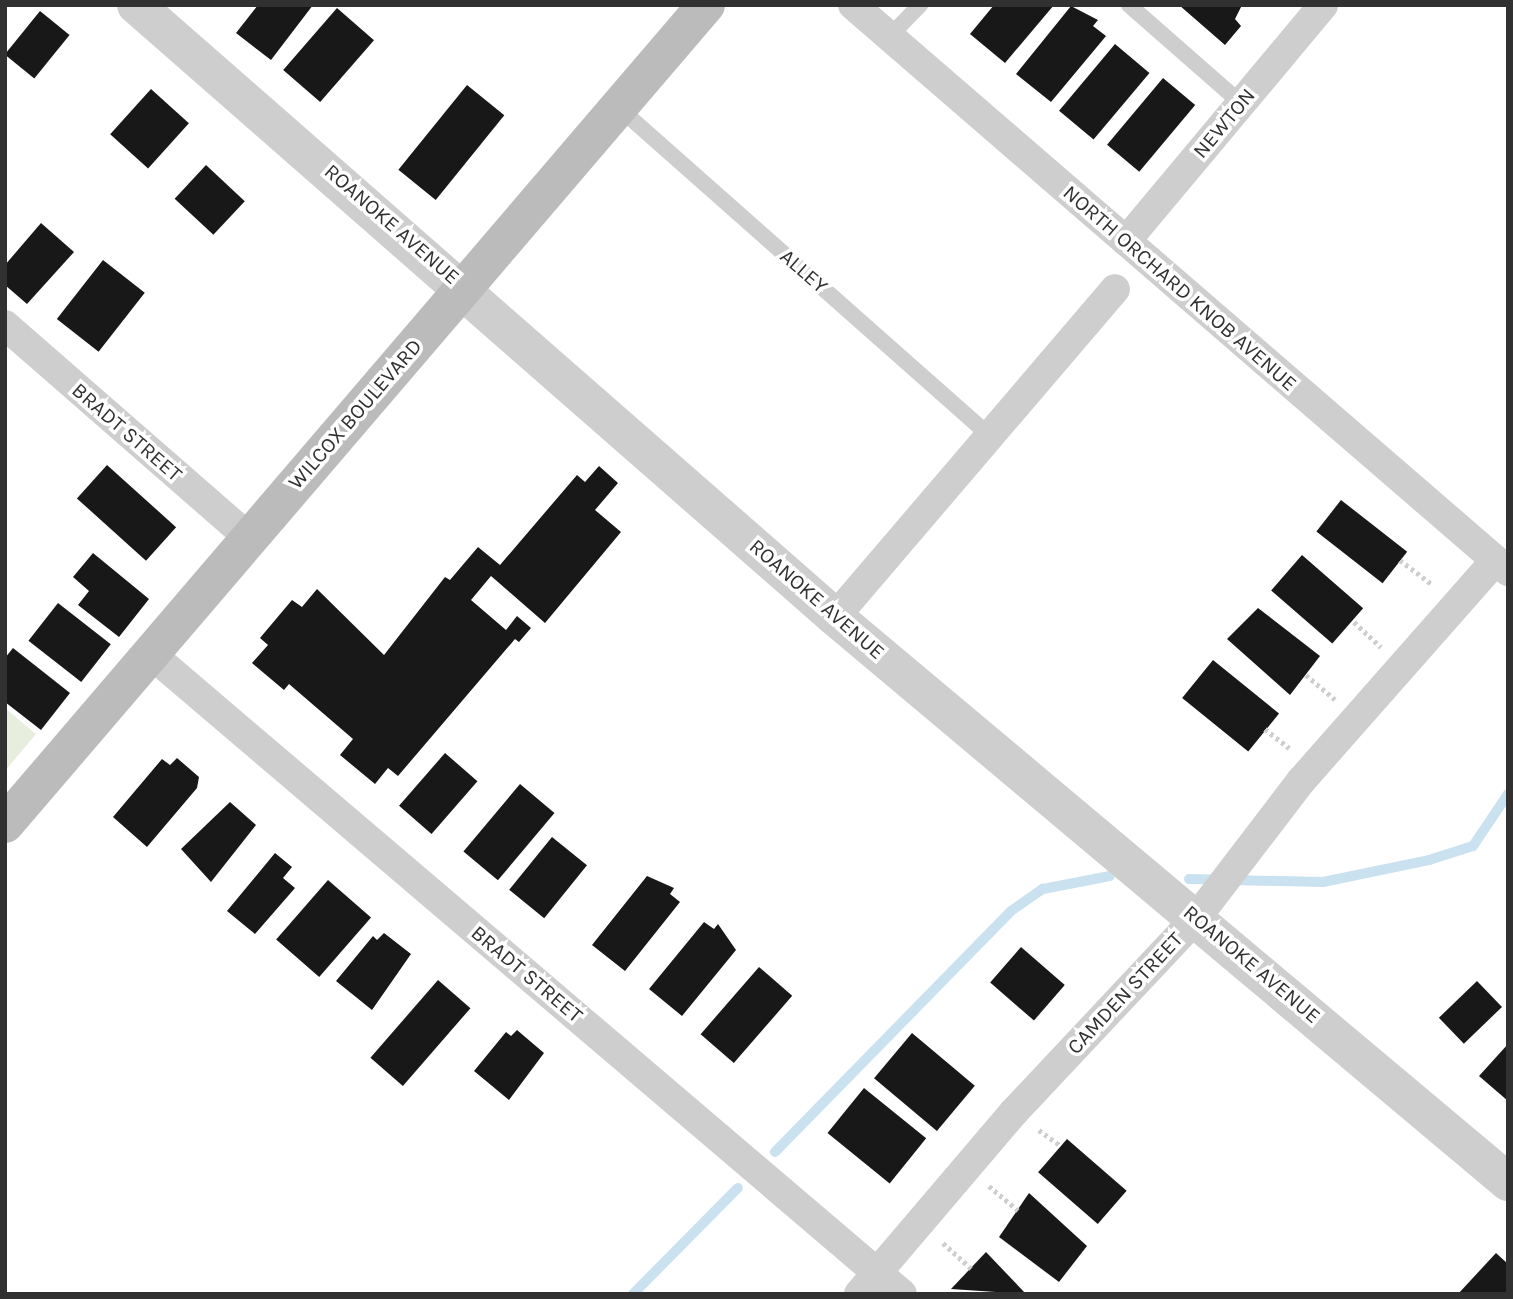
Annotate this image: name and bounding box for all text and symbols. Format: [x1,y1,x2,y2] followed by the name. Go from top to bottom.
[1188,83,1260,163] street label: NEWTON
[319,158,465,290] street label: ROANOKE AVENUE
[1058,180,1302,396] street label: NORTH ORCHARD KNOB AVENUE
[775,243,833,299] street label: ALLEY
[283,334,427,494] street label: WILCOX BOULEVARD
[67,377,187,487] street label: BRADT STREET
[744,533,890,665] street label: ROANOKE AVENUE
[1178,899,1326,1029] street label: ROANOKE AVENUE
[466,920,588,1028] street label: BRADT STREET
[1062,927,1188,1059] street label: CAMDEN STREET

